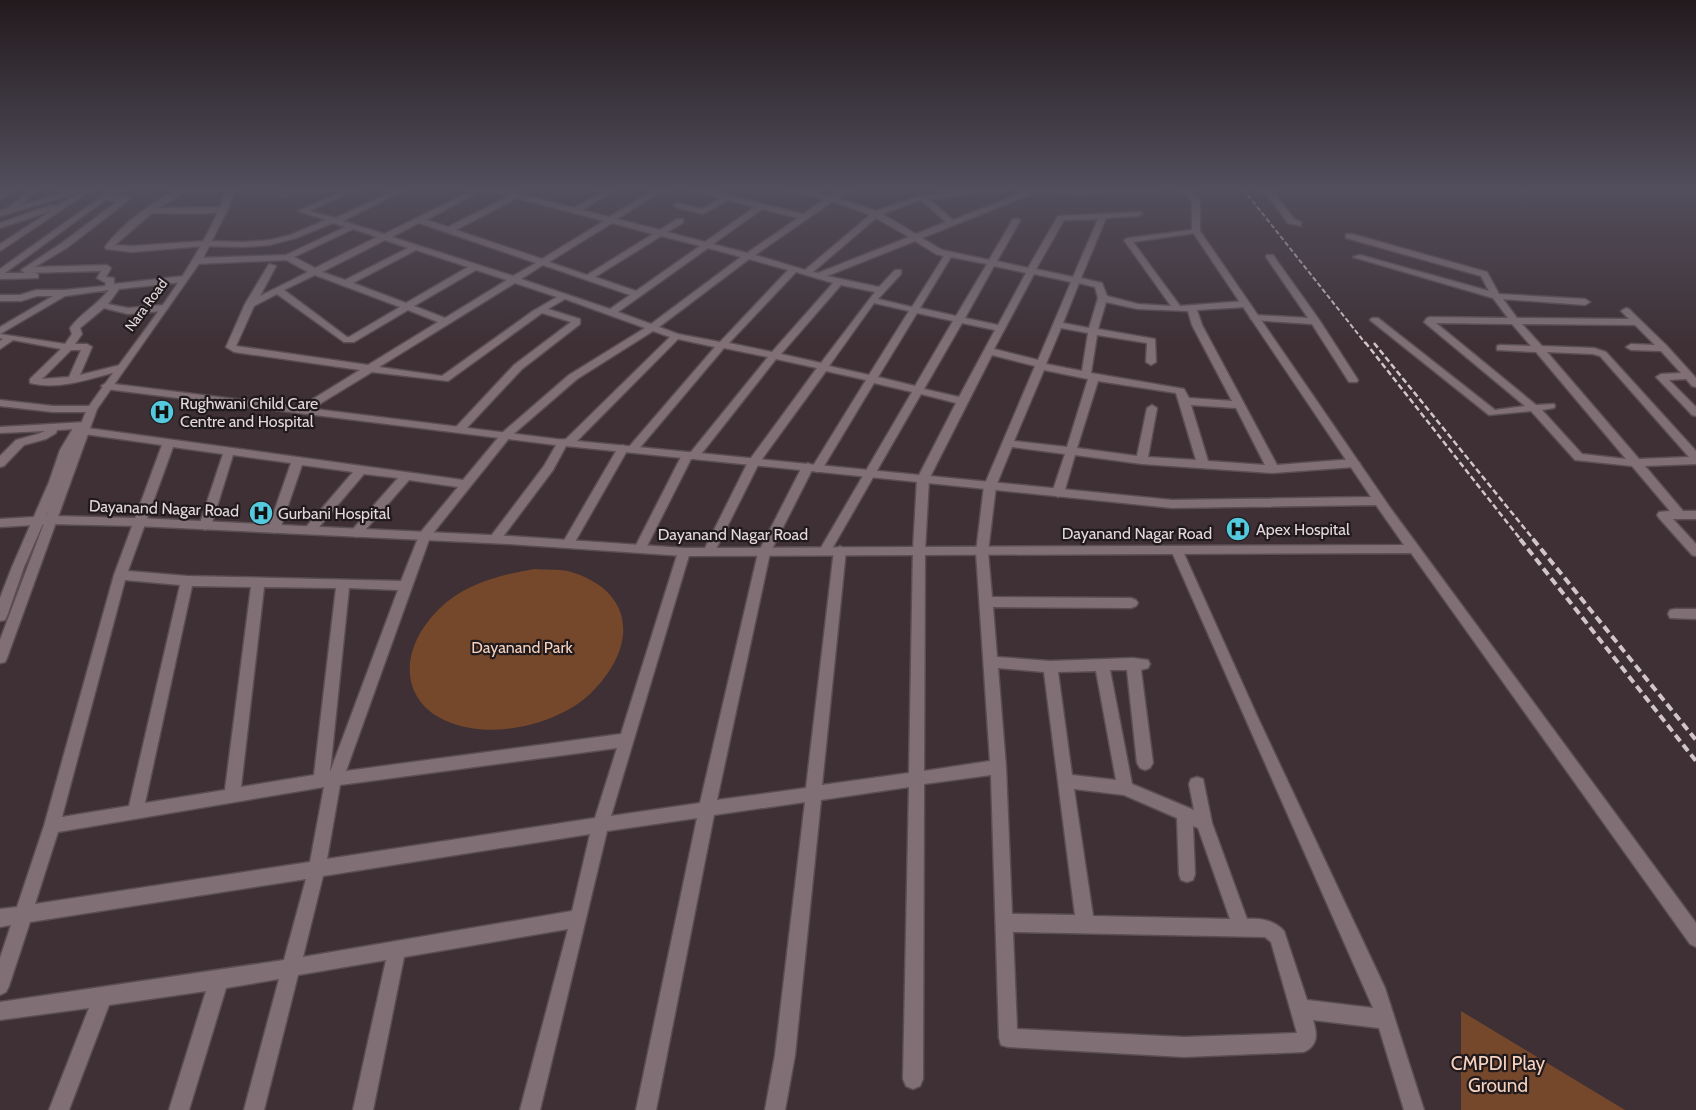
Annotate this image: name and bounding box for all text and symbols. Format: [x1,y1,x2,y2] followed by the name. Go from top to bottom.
[121,275,171,335] street label: Nara Road
[180,394,318,431] place label: Rughwani Child Care Centre and Hospital
[149,399,175,425] hospital icon: Rughwani Child Care Centre and Hospital
[89,496,239,521] street label: Dayanand Nagar Road
[248,500,274,526] hospital icon: Gurbani Hospital
[278,504,390,523] place label: Gurbani Hospital
[1225,516,1251,542] hospital icon: Apex Hospital
[1256,520,1350,539] place label: Apex Hospital
[1062,524,1212,543] street label: Dayanand Nagar Road
[658,525,808,544] street label: Dayanand Nagar Road
[471,638,574,657] park label: Dayanand Park
[1451,1052,1546,1097] park label: CMPDI Play Ground

